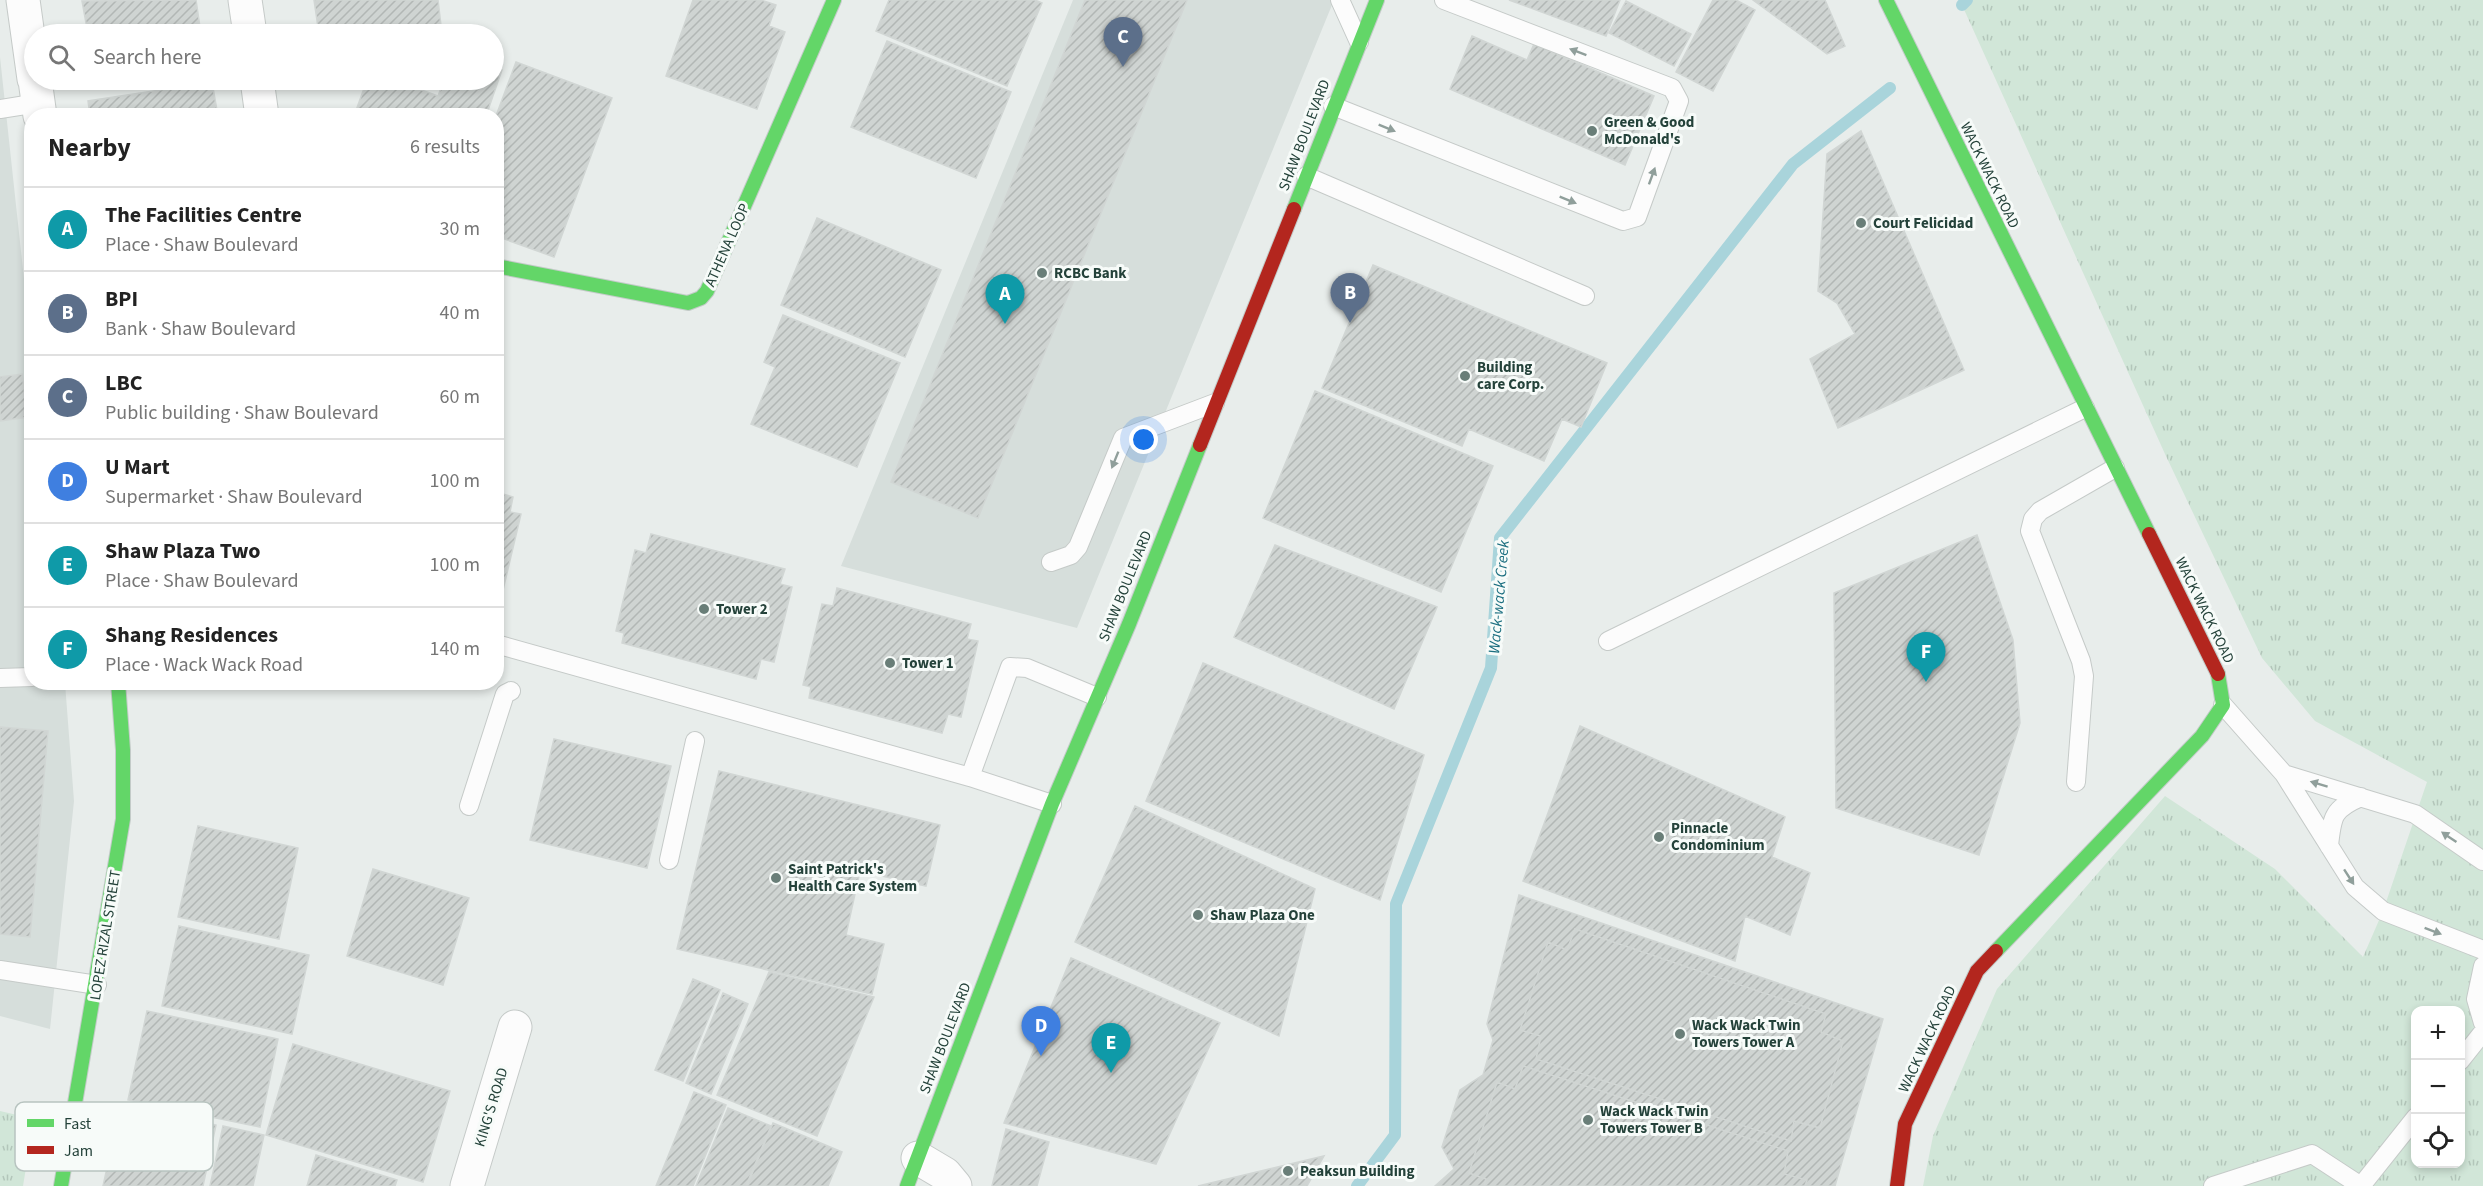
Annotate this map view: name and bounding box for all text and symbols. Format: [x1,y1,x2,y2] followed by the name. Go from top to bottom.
[1104,17,1142,67] pin: C
[24,24,504,90] search box
[45,41,78,74] icon: search
[93,41,201,73] text: Search here
[1569,47,1587,56] one-way arrow
[1274,76,1335,194] street label: SHAW BOULEVARD
[1604,112,1694,150] place label: Green & Good McDonald's
[1955,119,2024,232] street label: WACK WACK ROAD
[1378,124,1396,133] one-way arrow
[1585,124,1599,138] marker: Green & Good McDonald's
[48,129,131,166] text: Nearby
[410,133,480,161] text: 6 results
[1647,167,1657,185] one-way arrow
[1559,196,1577,205] one-way arrow
[105,199,302,231] text: The Facilities Centre
[700,200,755,290] street label: ATHENA LOOP
[1873,213,1973,234] place label: Court Felicidad
[62,215,73,243] text: A
[440,215,480,243] text: 30 m
[1854,216,1868,230] marker: Court Felicidad
[105,231,299,259] text: Place · Shaw Boulevard
[1054,263,1127,284] place label: RCBC Bank
[1035,266,1049,280] marker: RCBC Bank
[986,274,1024,324] pin: A
[1330,274,1370,323] pin: B
[105,283,138,315] text: BPI
[61,299,74,327] text: B
[440,299,480,327] text: 40 m
[105,315,296,343] text: Bank · Shaw Boulevard
[1477,357,1544,395] place label: Building care Corp.
[105,367,143,399] text: LBC
[1458,369,1472,383] marker: Building care Corp.
[62,383,73,411] text: C
[440,383,480,411] text: 60 m
[105,399,379,427] text: Public building · Shaw Boulevard
[1129,425,1158,454] your location
[105,451,170,483] text: U Mart
[1110,451,1120,469] one-way arrow
[61,467,74,495] text: D
[430,467,480,495] text: 100 m
[105,483,363,511] text: Supermarket · Shaw Boulevard
[1094,528,1157,645] street label: SHAW BOULEVARD
[105,535,260,567] text: Shaw Plaza Two
[1483,539,1515,655] water label: Wack-wack Creek
[62,551,73,579] text: E
[430,551,480,579] text: 100 m
[2170,554,2239,667] street label: WACK WACK ROAD
[105,567,299,595] text: Place · Shaw Boulevard
[716,599,768,620] place label: Tower 2
[697,602,711,616] marker: Tower 2
[105,619,278,651] text: Shang Residences
[1906,632,1946,682] pin: F
[62,635,73,663] text: F
[430,635,480,663] text: 140 m
[105,651,303,679] text: Place · Wack Wack Road
[902,653,954,674] place label: Tower 1
[883,656,897,670] marker: Tower 1
[2310,779,2328,788] one-way arrow
[1671,818,1765,856] place label: Pinnacle Condominium
[1652,830,1666,844] marker: Pinnacle Condominium
[2442,831,2458,843] one-way arrow
[788,859,917,897] place label: Saint Patrick's Health Care System
[85,869,126,1002] street label: LOPEZ RIZAL STREET
[2343,869,2354,885] one-way arrow
[769,871,783,885] marker: Saint Patrick's Health Care System
[1210,905,1315,926] place label: Shaw Plaza One
[1191,908,1205,922] marker: Shaw Plaza One
[2424,926,2442,936] one-way arrow
[915,979,976,1097] street label: SHAW BOULEVARD
[1893,982,1961,1096] street label: WACK WACK ROAD
[1022,1006,1060,1056] pin: D
[2411,1006,2465,1168] map controls
[2411,1006,2465,1060] button: +
[1692,1015,1801,1053] place label: Wack Wack Twin Towers Tower A
[1092,1024,1130,1073] pin: E
[1673,1027,1687,1041] marker: Wack Wack Twin Towers Tower A
[2411,1060,2465,1114] button: −
[469,1065,513,1149] street label: KING'S ROAD
[1600,1101,1709,1139] place label: Wack Wack Twin Towers Tower B
[15,1102,213,1171] legend
[64,1113,92,1135] text: Fast
[1581,1113,1595,1127] marker: Wack Wack Twin Towers Tower B
[2411,1114,2465,1168] button: locate
[64,1140,93,1162] text: Jam
[1300,1161,1414,1182] place label: Peaksun Building
[1281,1164,1295,1178] marker: Peaksun Building

